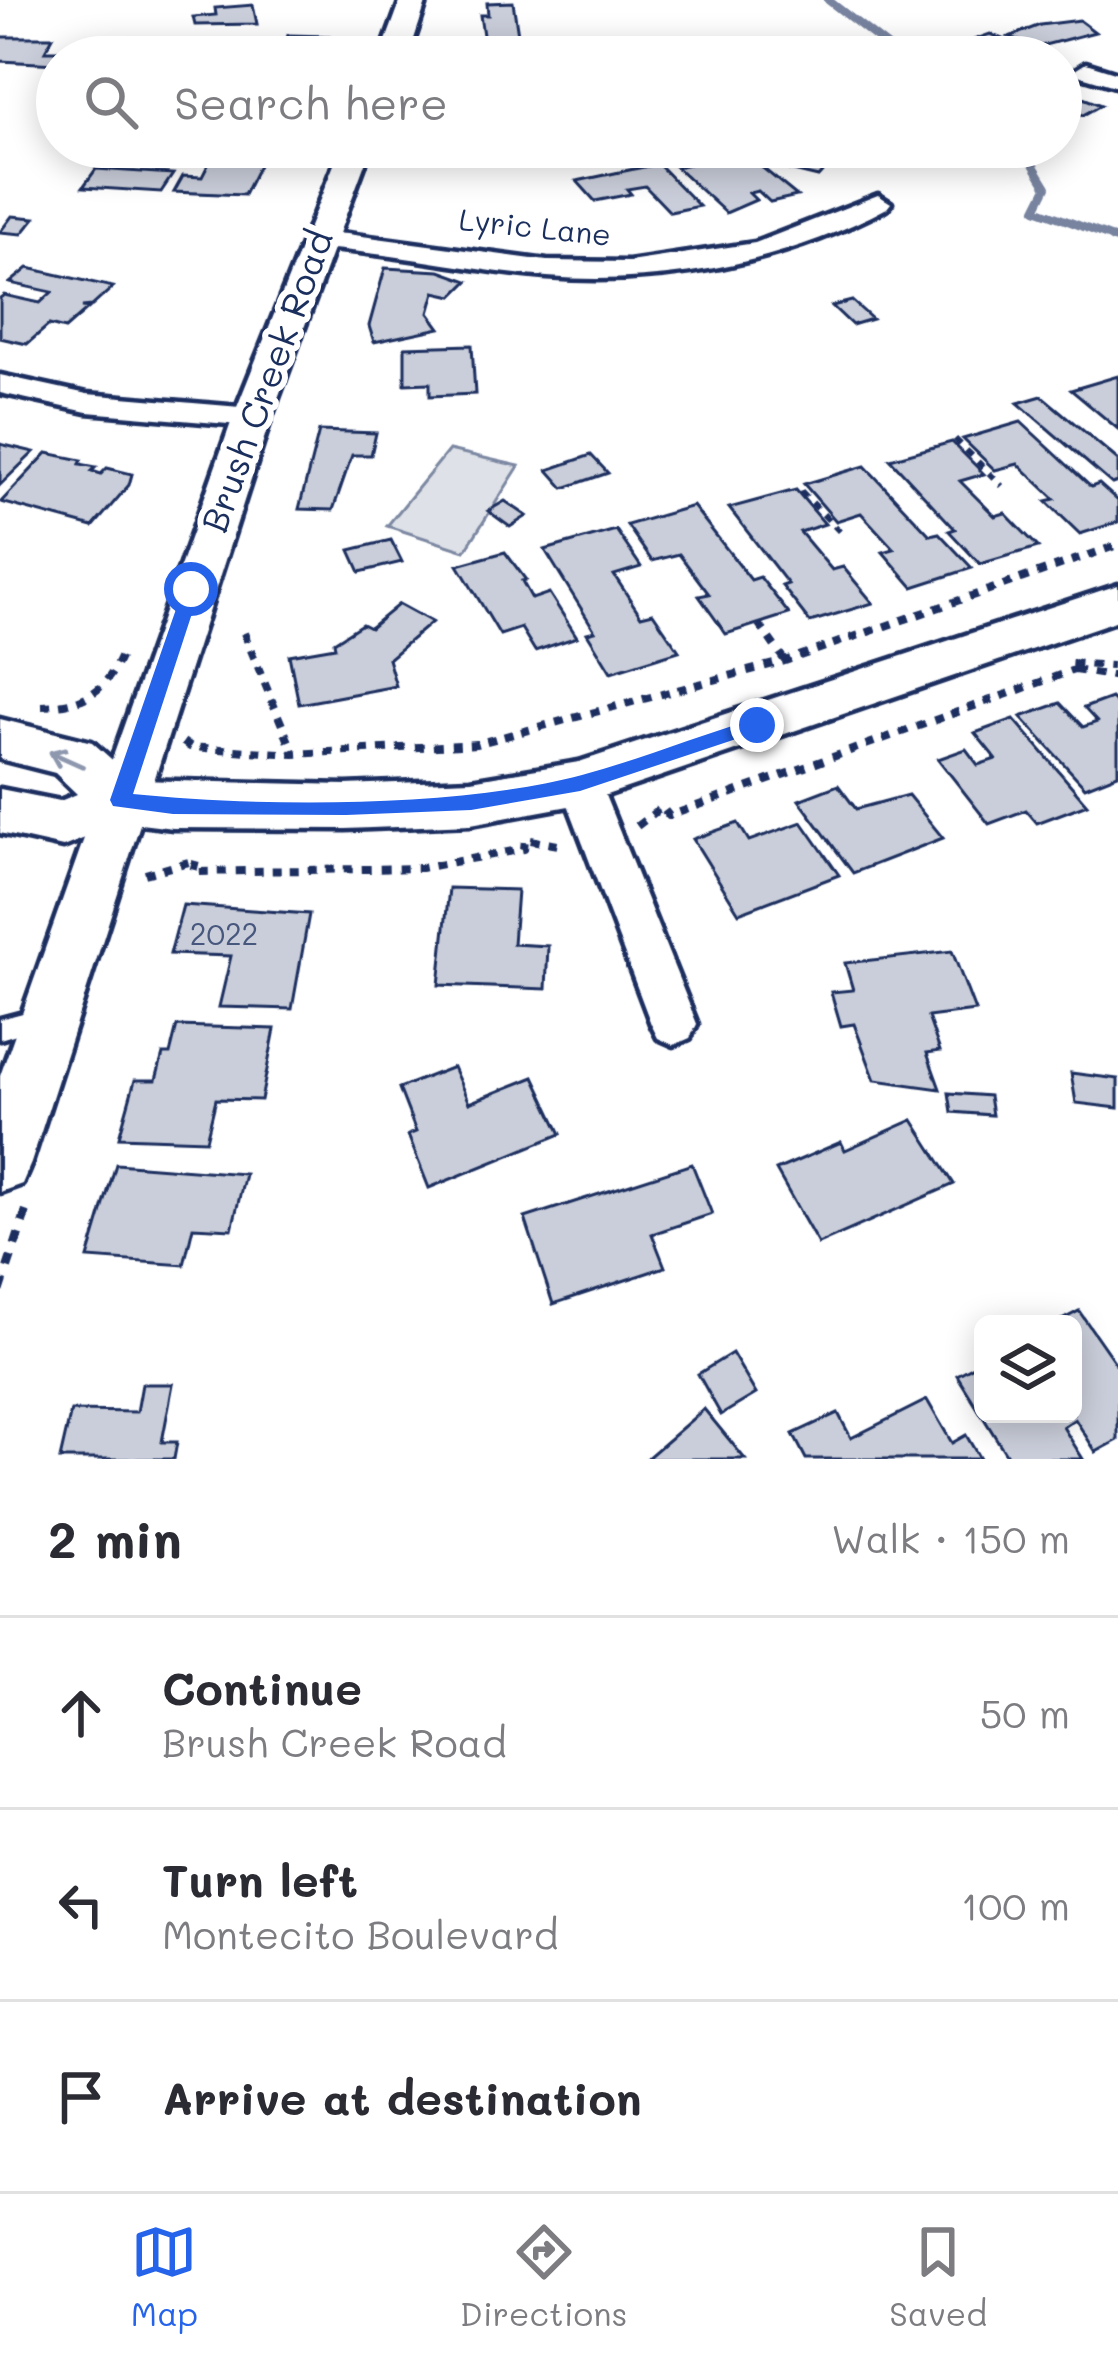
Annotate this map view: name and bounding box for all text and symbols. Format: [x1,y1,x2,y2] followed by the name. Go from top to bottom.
[36,36,1082,168] search box
[78,69,144,135] icon: search
[174,73,448,131] text: Search here
[457,198,613,254] street label: Lyric Lane
[189,223,342,538] street label: Brush Creek Road
[164,562,218,616] route start
[730,698,784,752] route end
[48,747,84,769] one-way arrow
[190,913,258,953] house number: 2022
[974,1315,1082,1423] map controls
[974,1315,1082,1423] button: layers
[48,1504,182,1571] text: 2 min
[831,1512,1070,1563] text: Walk · 150 m
[162,1658,362,1716] text: Continue
[48,1680,114,1746] icon: ahead
[980,1687,1070,1738] text: 50 m
[162,1716,507,1767] text: Brush Creek Road
[162,1850,358,1908] text: Turn left
[48,1872,114,1938] icon: left
[961,1879,1070,1930] text: 100 m
[162,1908,559,1959] text: Montecito Boulevard
[48,2064,114,2130] icon: arrive
[162,2068,642,2126] text: Arrive at destination
[131,2219,198,2334] tab: Map
[460,2219,627,2334] tab: Directions
[889,2219,987,2334] tab: Saved

